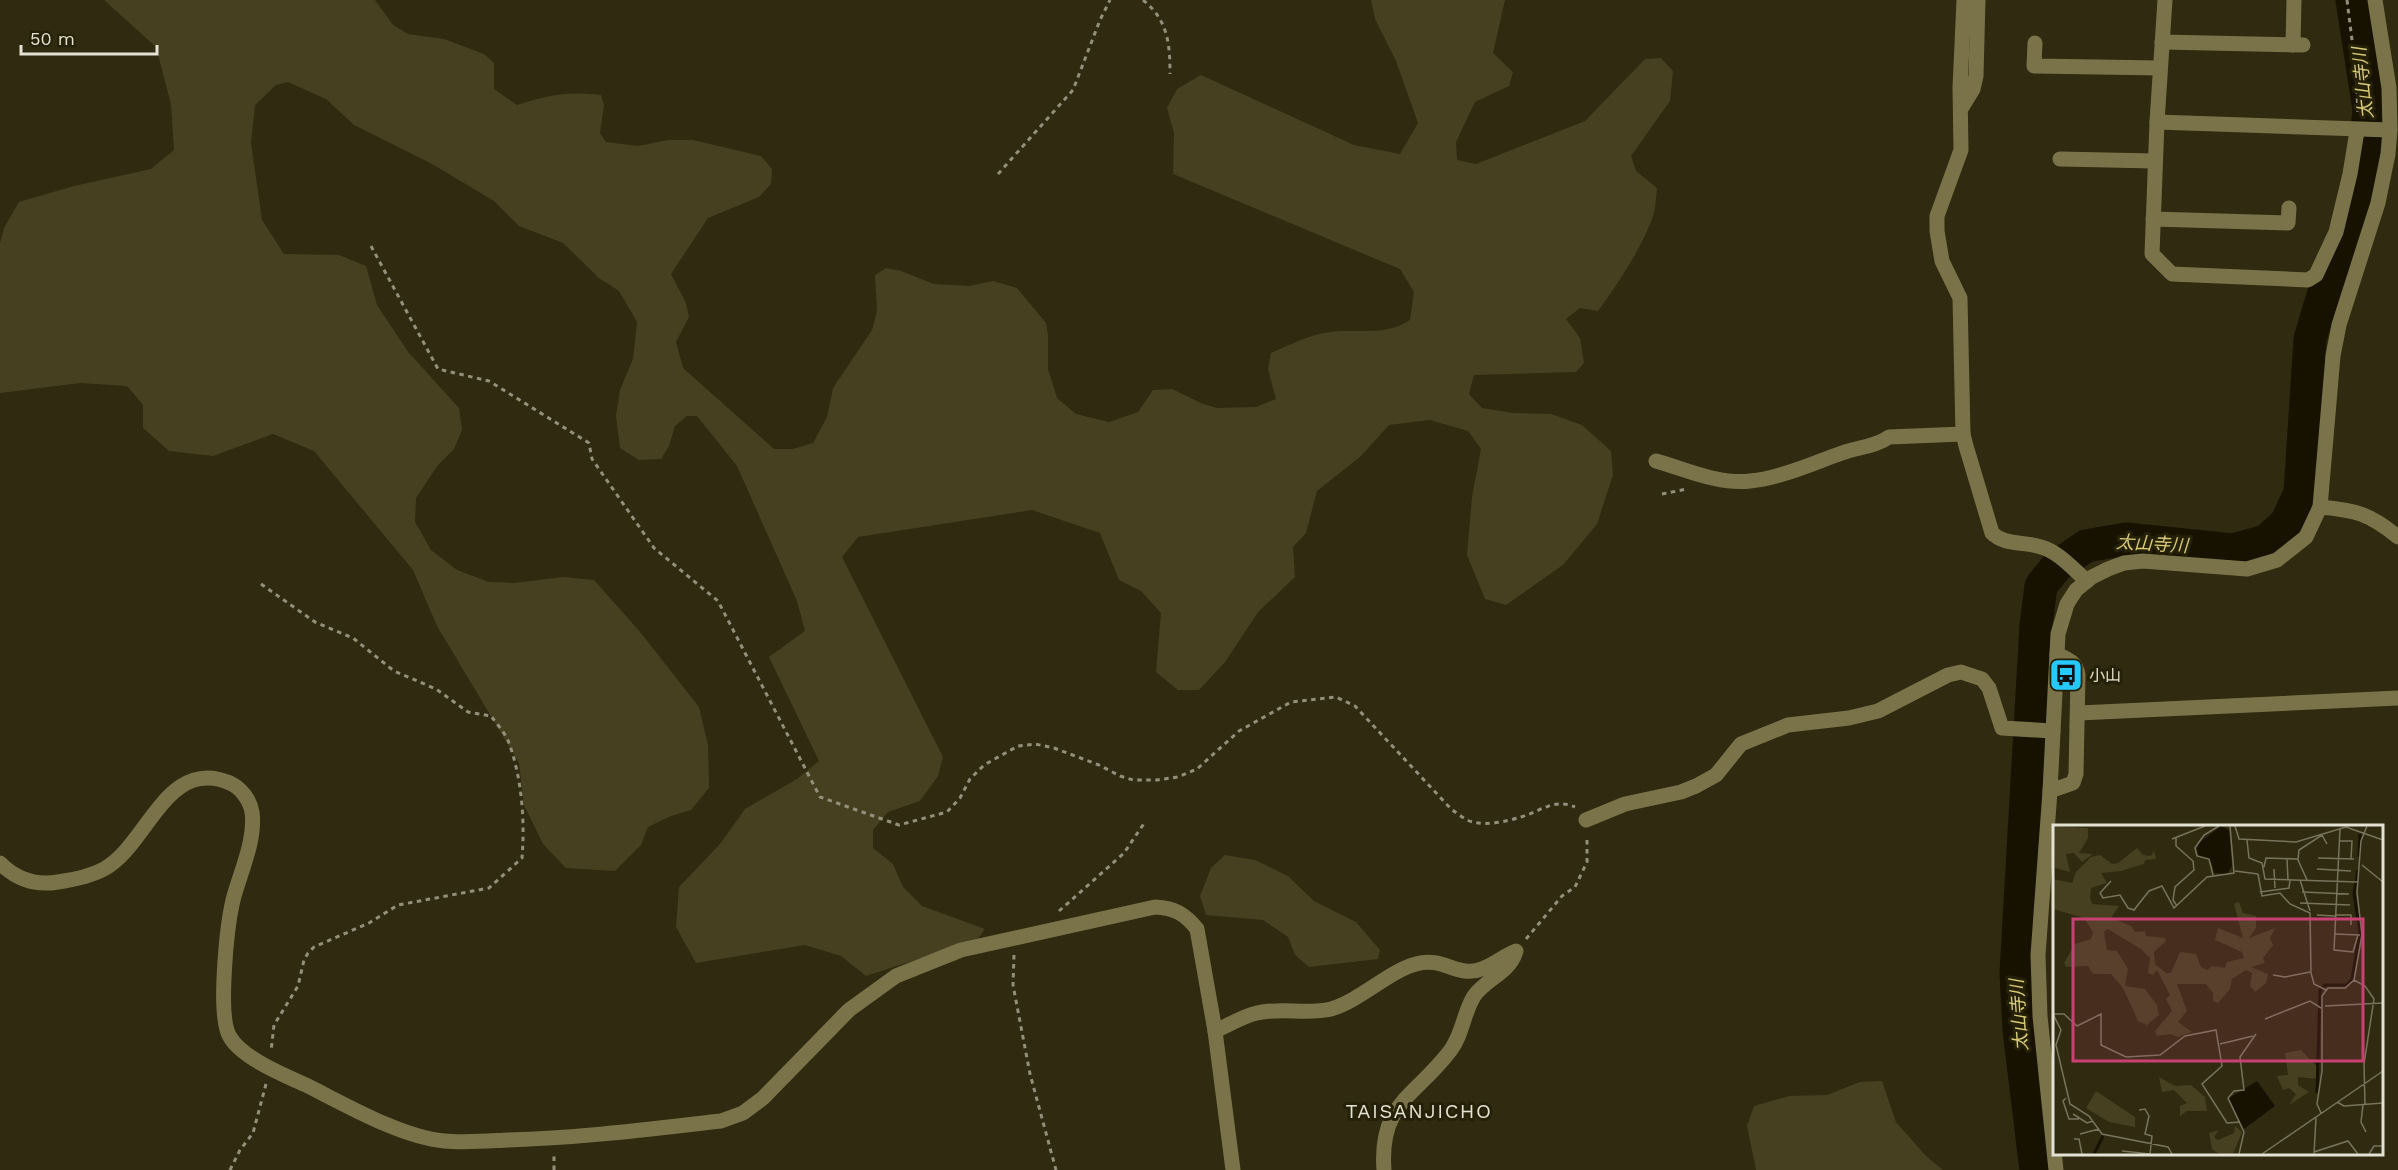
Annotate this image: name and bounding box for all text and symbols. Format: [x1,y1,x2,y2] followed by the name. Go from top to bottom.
[21,18,158,56] scale bar
[30,28,75,49] text: 50 m
[2348,44,2377,120] water label: 太山寺川
[2116,531,2191,556] water label: 太山寺川
[2048,657,2084,693] bus stop icon: 小山
[2089,666,2121,685] place label: 小山
[2053,825,2383,1155] inset map
[2005,976,2031,1052] water label: 太山寺川
[1345,1099,1493,1123] district label: TAISANJICHO

